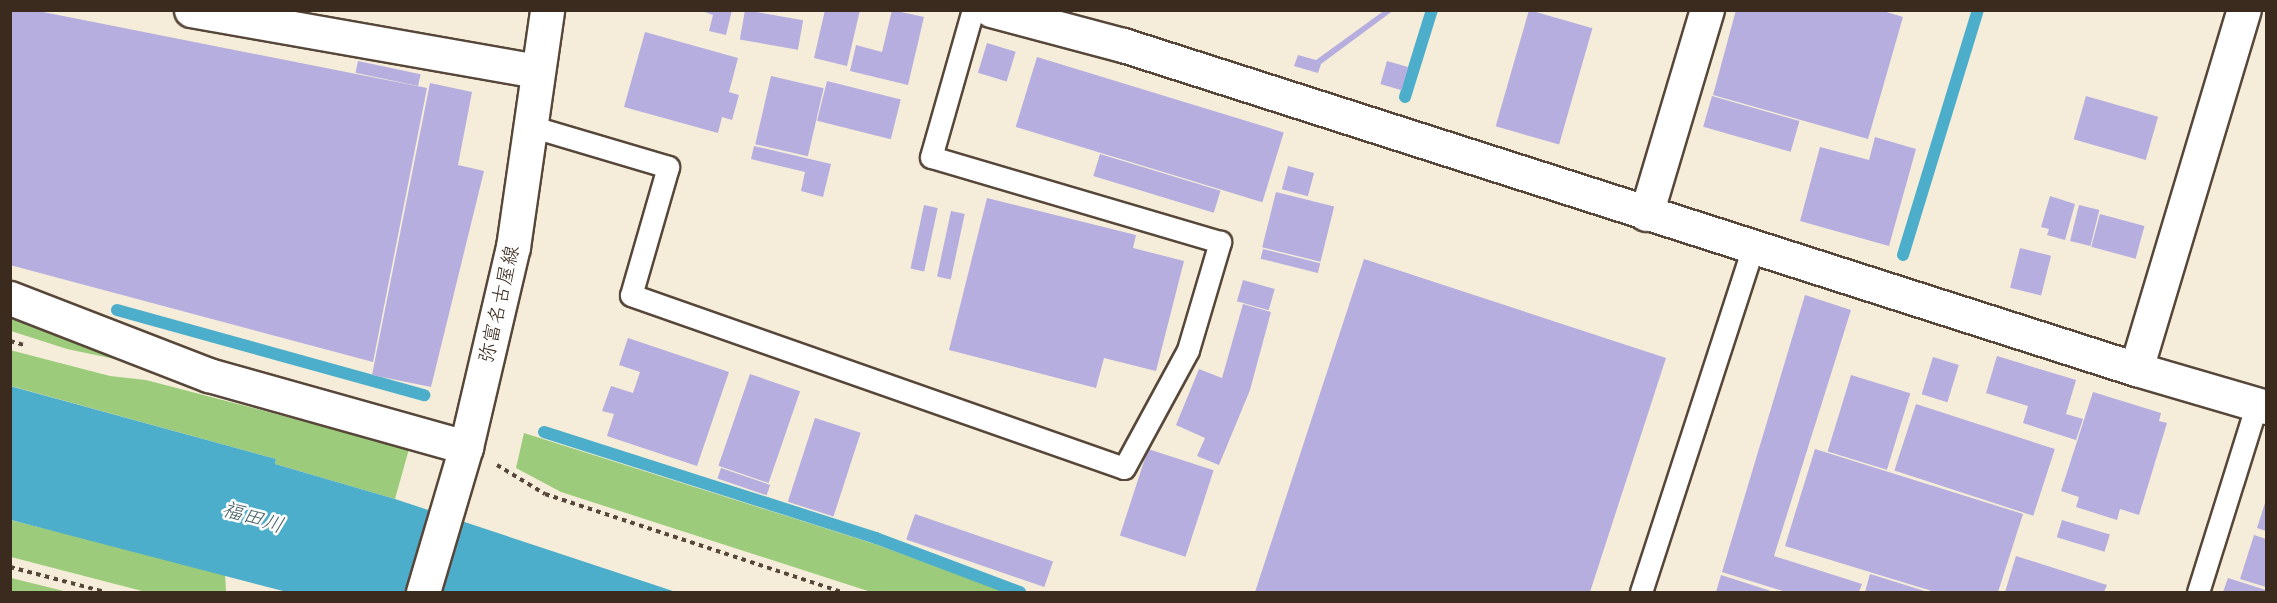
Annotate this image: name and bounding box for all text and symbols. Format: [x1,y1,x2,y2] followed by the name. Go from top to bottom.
[474,243,524,365] street label: 弥富名古屋線
[219,496,287,538] water label: 福田川

